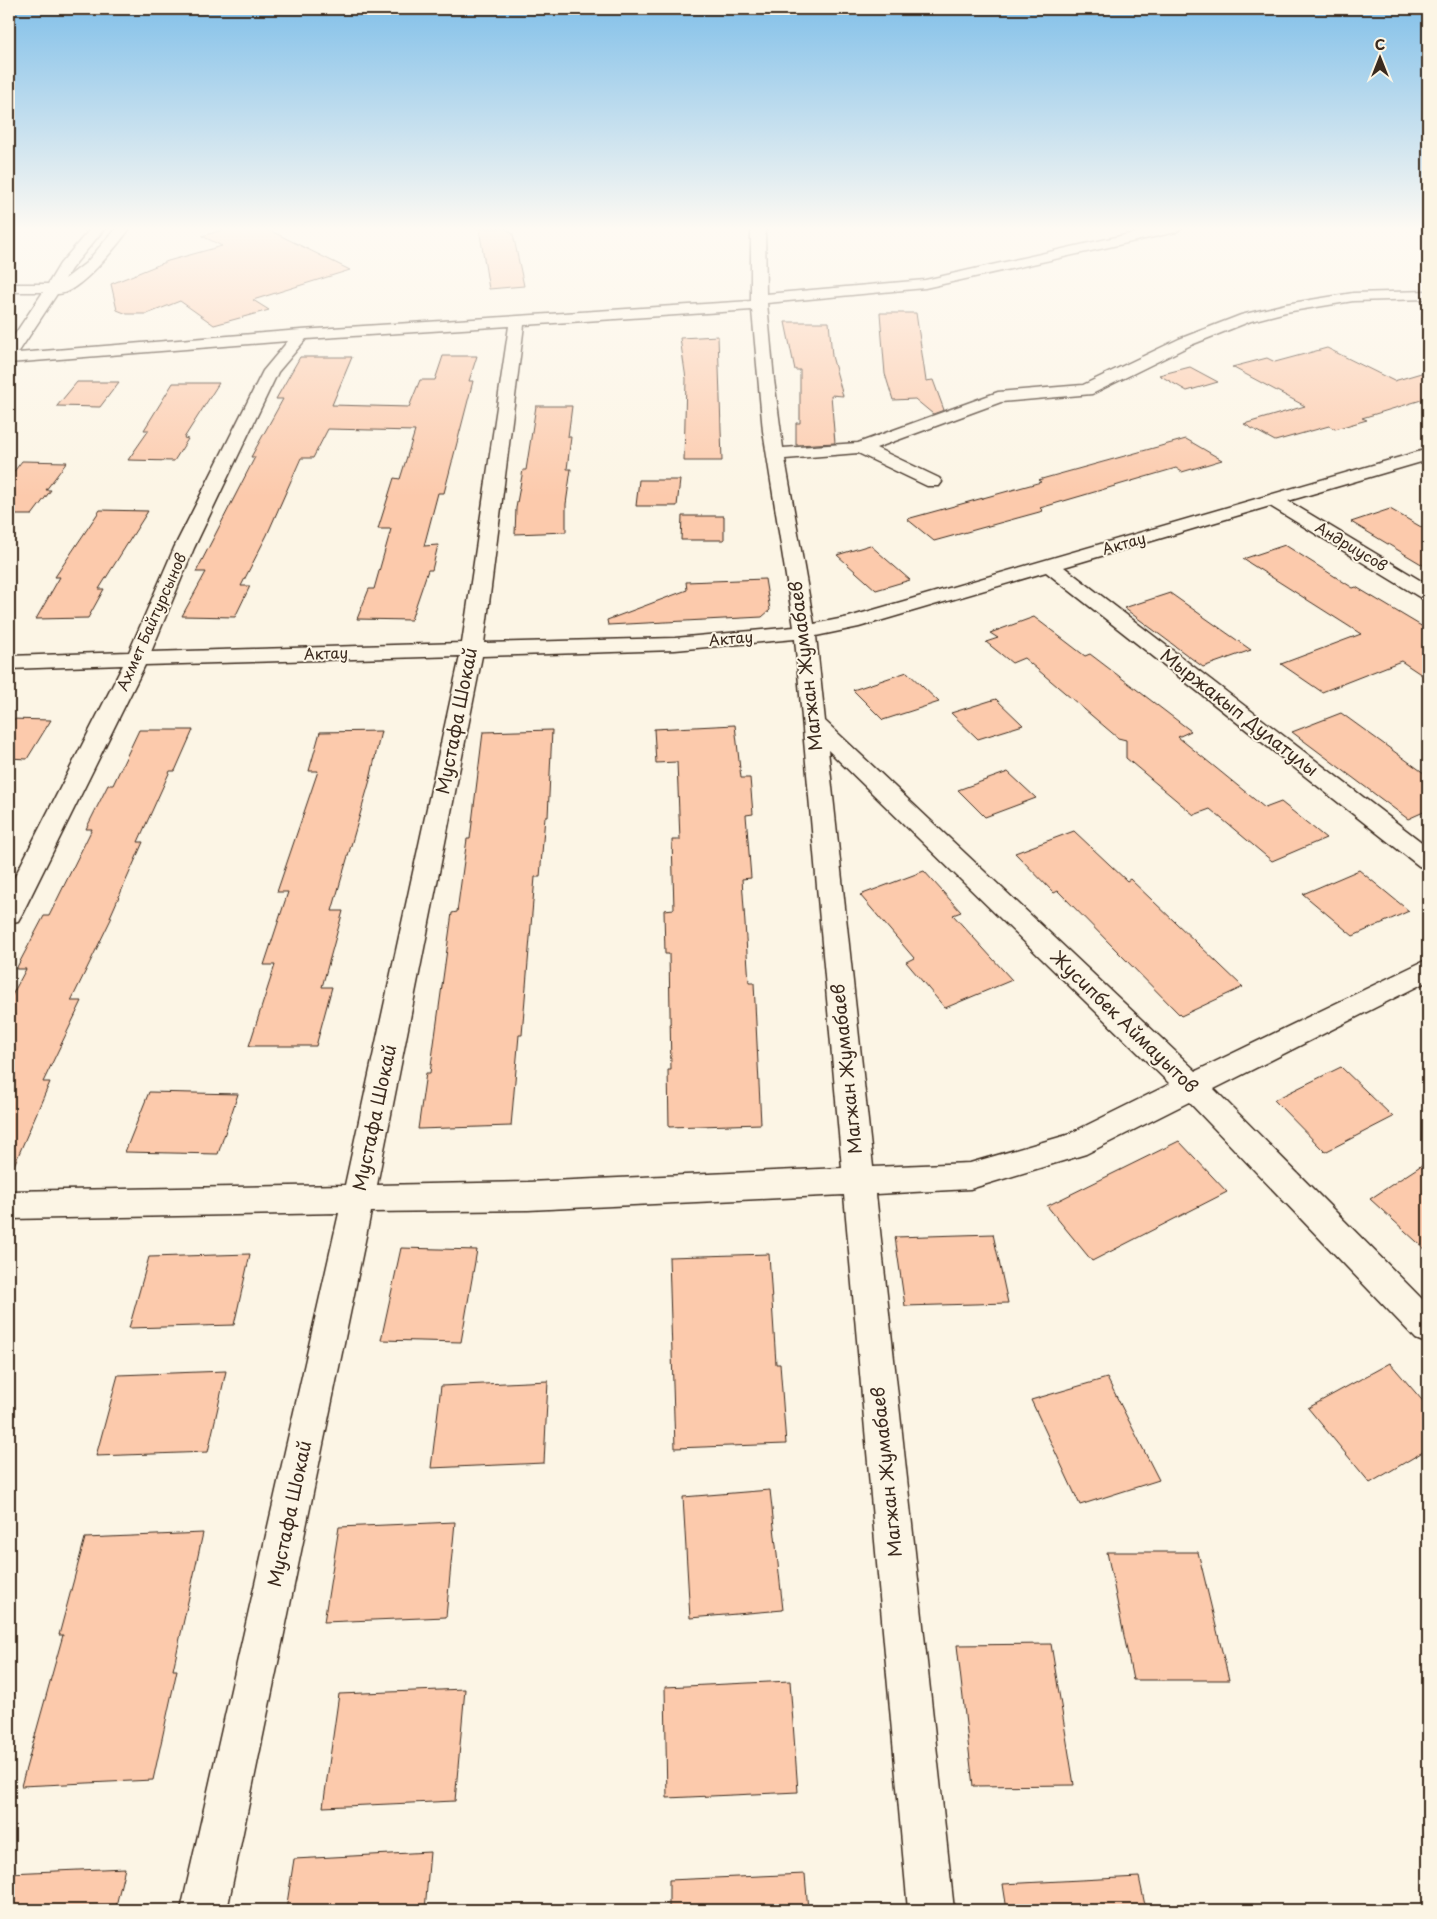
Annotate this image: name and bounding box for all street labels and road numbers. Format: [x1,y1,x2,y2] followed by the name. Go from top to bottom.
[1311,515,1393,576] street label: Андриусов
[1099,525,1148,560] street label: Актау
[110,548,192,694] street label: Ахмет Байтурсынов
[781,580,828,753] street label: Магжан Жумабаев
[708,624,754,651] street label: Актау
[303,640,349,665] street label: Актау
[1155,641,1325,782] street label: Мыржакып Дулатулы
[428,645,483,796] street label: Мустафа Шокай
[1045,943,1205,1099] street label: Жусипбек Аймауытов
[823,983,868,1156] street label: Магжан Жумабаев
[345,1042,402,1193] street label: Мустафа Шокай
[863,1386,908,1559] street label: Магжан Жумабаев
[260,1438,317,1589] street label: Мустафа Шокай

